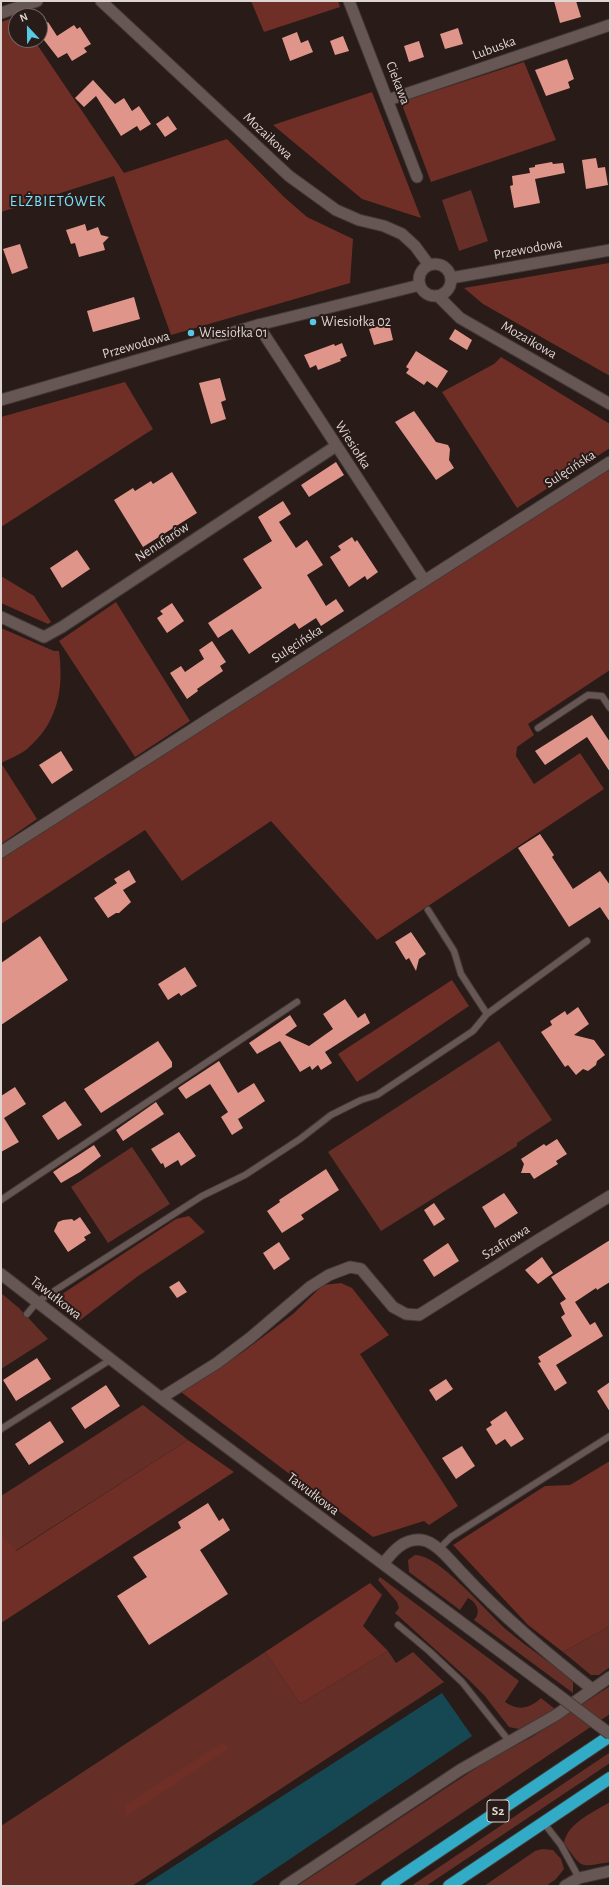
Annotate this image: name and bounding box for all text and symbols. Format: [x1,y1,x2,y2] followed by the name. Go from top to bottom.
[8,8,48,48] north arrow
[18,11,29,24] text: N
[470,32,518,64] street label: Lubuska
[382,59,414,107] street label: Ciekawa
[240,109,296,163] street label: Mozaikowa
[10,192,106,210] district label: ELŻBIETÓWEK
[492,235,564,263] street label: Przewodowa
[321,314,391,330] place label: Wiesiołka 02
[308,317,318,327] marker: Wiesiołka 02
[498,317,560,363] street label: Mozaikowa
[199,325,268,341] place label: Wiesiołka 01
[100,327,172,363] street label: Przewodowa
[186,328,196,338] marker: Wiesiołka 01
[331,418,375,472] street label: Wiesiołka
[541,446,599,492] street label: Sulęcińska
[132,518,192,566] street label: Nenufarów
[268,621,326,667] street label: Sulęcińska
[479,1221,533,1263] street label: Szafirowa
[27,1273,85,1323] street label: Tawułkowa
[284,1469,342,1519] street label: Tawułkowa
[487,1800,509,1822] road number: S2

